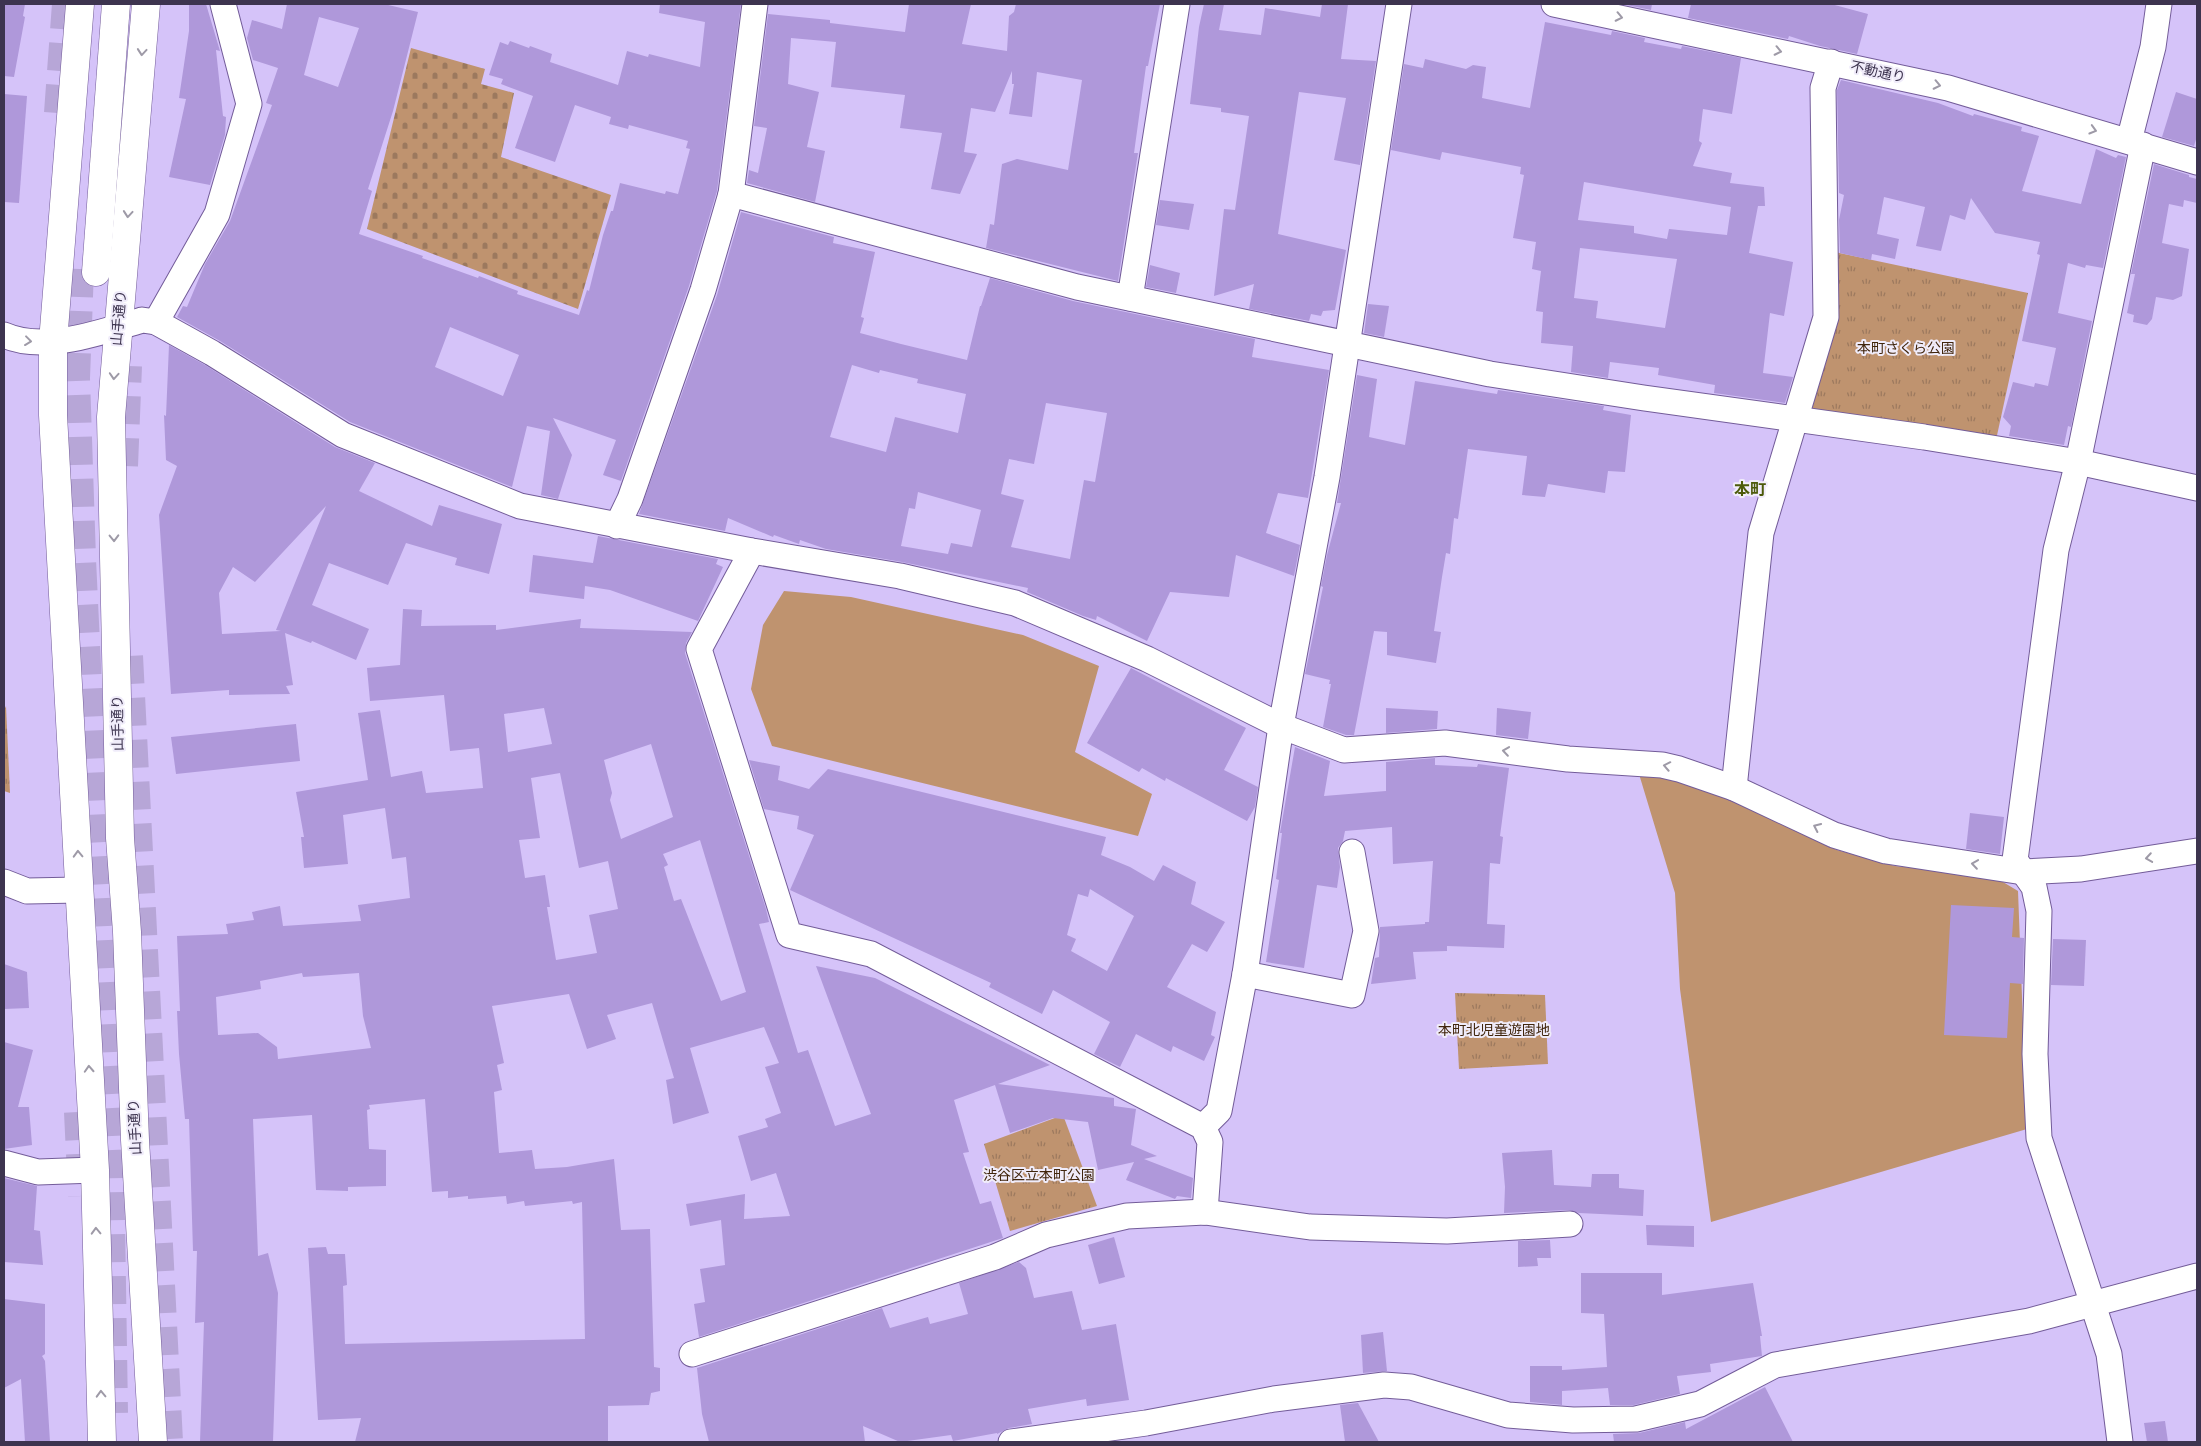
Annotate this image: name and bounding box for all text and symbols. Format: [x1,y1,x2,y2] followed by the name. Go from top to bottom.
[1614,11,1623,22] one-way arrow
[1774,45,1782,55] one-way arrow
[137,49,148,57] one-way arrow
[1849,58,1907,86] street label: 不動通り
[1932,79,1941,90] one-way arrow
[2088,125,2096,135] one-way arrow
[123,210,134,218] one-way arrow
[108,289,130,347] street label: 山手通り
[25,335,33,346] one-way arrow
[1857,340,1955,357] park label: 本町さくら公園
[109,372,120,380] one-way arrow
[1734,480,1766,499] district label: 本町
[109,535,119,543] one-way arrow
[109,695,127,751] street label: 山手通り
[1501,746,1509,757] one-way arrow
[1663,762,1672,772] one-way arrow
[1813,823,1822,834] one-way arrow
[73,850,83,858] one-way arrow
[2145,853,2153,863] one-way arrow
[1970,860,1979,870] one-way arrow
[1438,1022,1550,1039] park label: 本町北児童遊園地
[83,1065,94,1073] one-way arrow
[125,1099,145,1155] street label: 山手通り
[983,1167,1095,1184] park label: 渋谷区立本町公園
[91,1227,102,1235] one-way arrow
[96,1389,106,1397] one-way arrow

